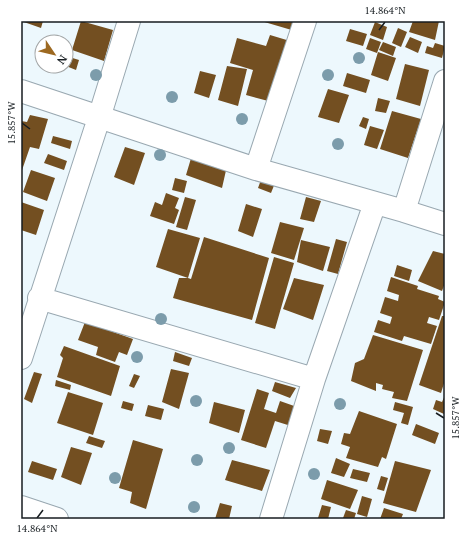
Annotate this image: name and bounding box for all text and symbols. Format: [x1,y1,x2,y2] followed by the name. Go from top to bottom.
[365,4,406,17] text: 14.864°N
[34,34,74,74] north arrow
[54,52,70,68] text: N
[5,101,18,145] text: 15.857°W
[449,396,462,440] text: 15.857°W
[17,522,58,535] text: 14.864°N

